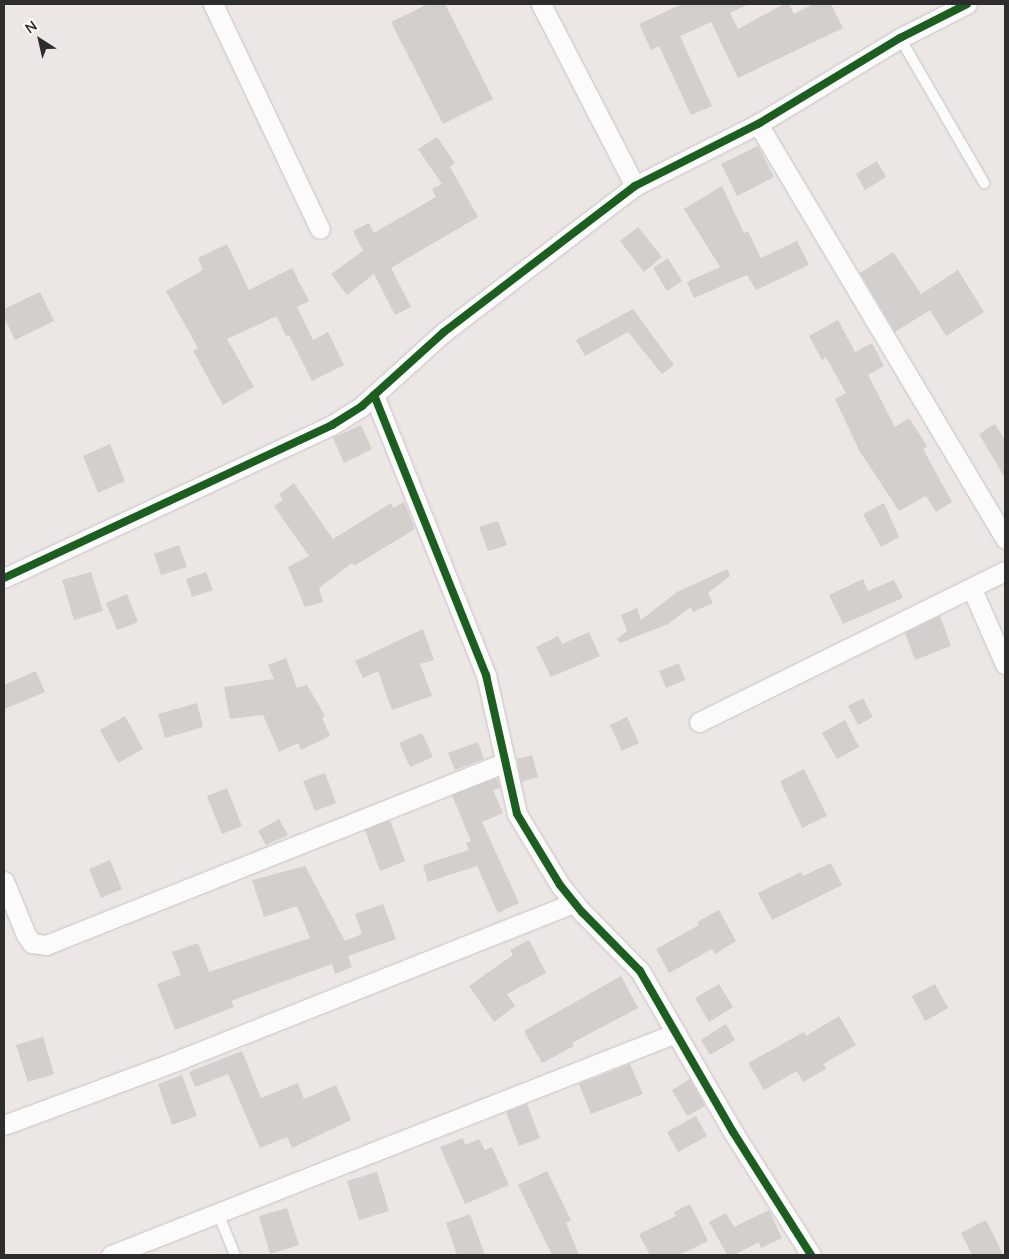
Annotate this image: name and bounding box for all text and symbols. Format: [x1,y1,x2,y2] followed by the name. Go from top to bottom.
[15,15,65,65] north arrow
[21,17,41,38] text: N

